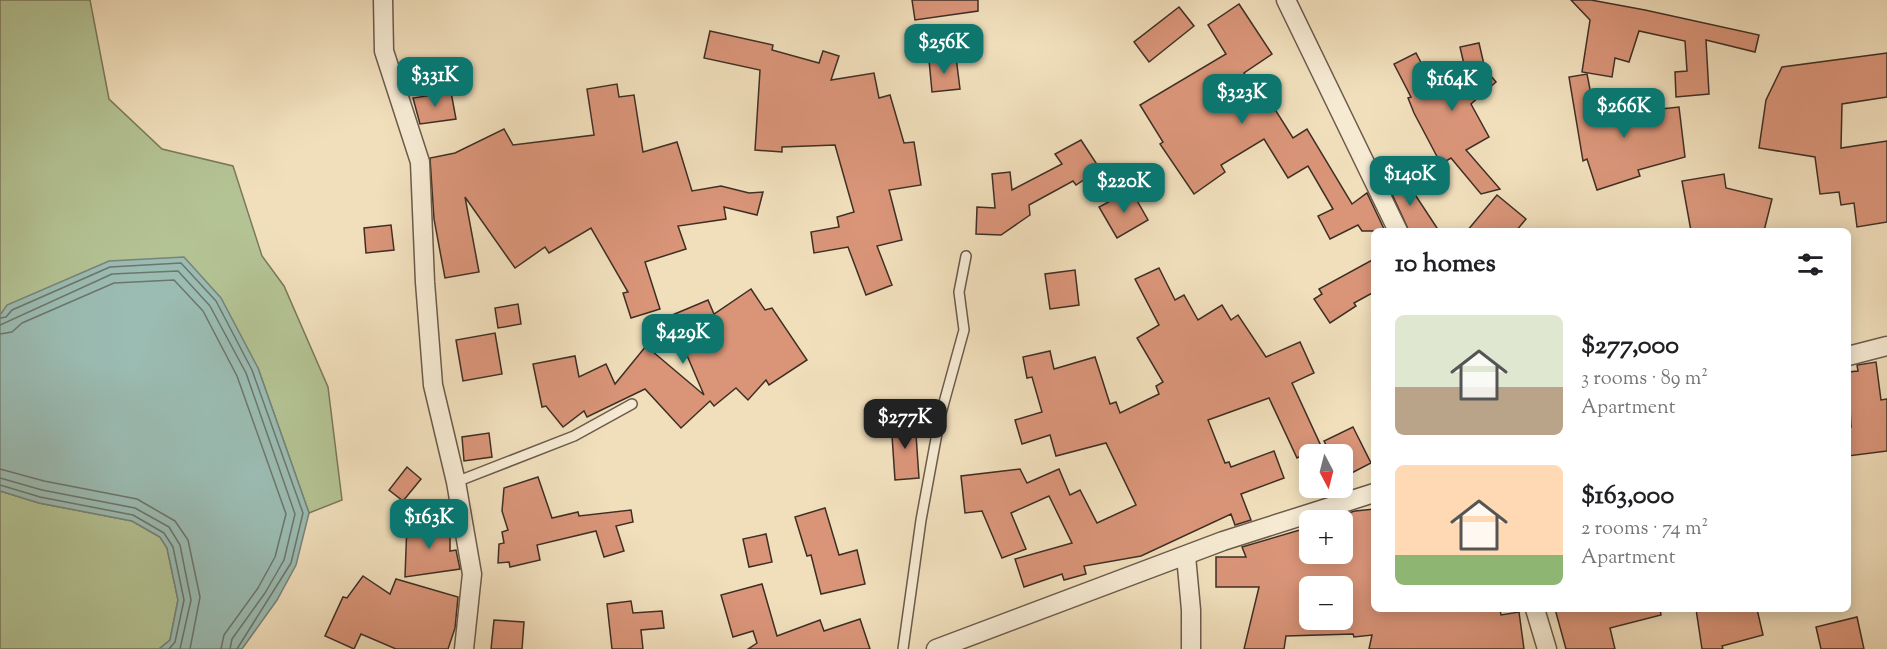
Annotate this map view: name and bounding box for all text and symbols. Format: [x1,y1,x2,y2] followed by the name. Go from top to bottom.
[902,24,986,75] pin: $256K
[918,29,970,58] text: $256K
[393,57,477,108] pin: $331K
[1410,61,1494,112] pin: $164K
[411,62,459,91] text: $331K
[1426,66,1478,95] text: $164K
[1200,74,1284,125] pin: $323K
[1217,79,1267,108] text: $323K
[1582,88,1666,139] pin: $266K
[1597,93,1651,122] text: $266K
[1368,156,1452,207] pin: $140K
[1384,161,1436,190] text: $140K
[1082,163,1166,214] pin: $220K
[1097,168,1151,197] text: $220K
[1395,246,1496,283] text: 10 homes
[1794,248,1827,281] icon: filters
[641,314,725,365] pin: $429K
[656,319,710,348] text: $429K
[1581,328,1679,365] text: $277,000
[1443,339,1515,411] icon: home
[1581,365,1708,394] text: 3 rooms · 89 m²
[1581,394,1676,423] text: Apartment
[863,399,947,450] pin: $277K
[878,404,932,433] text: $277K
[1299,444,1353,498] north arrow
[1299,444,1353,630] map controls
[1581,478,1674,515] text: $163,000
[1443,489,1515,561] icon: home
[387,499,471,550] pin: $163K
[404,504,454,533] text: $163K
[1299,510,1353,564] button: +
[1581,515,1708,544] text: 2 rooms · 74 m²
[1581,544,1676,573] text: Apartment
[1299,576,1353,630] button: −

